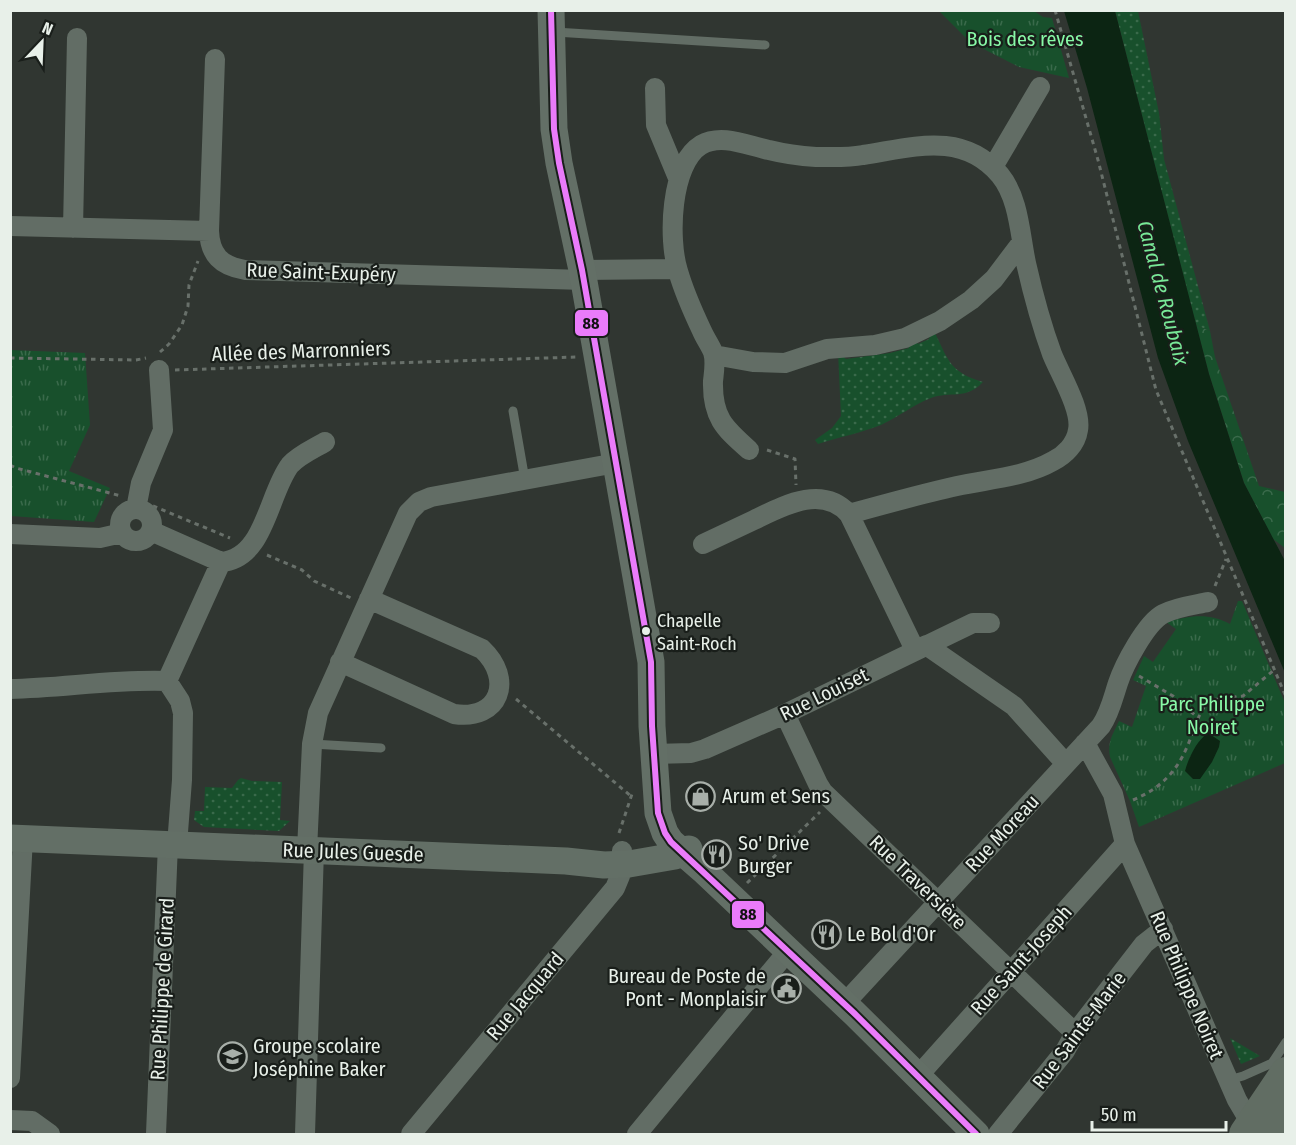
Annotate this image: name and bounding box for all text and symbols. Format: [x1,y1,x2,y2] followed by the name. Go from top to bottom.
[12,12,72,72] north arrow
[40,18,56,39] text: N
[966,27,1084,51] park label: Bois des rêves
[1131,218,1195,369] water label: Canal de Roubaix
[246,257,396,287] street label: Rue Saint-Exupéry
[574,309,609,337] line badge: 88
[583,314,600,333] text: 88
[211,336,391,366] street label: Allée des Marronniers
[657,610,737,655] place label: Chapelle Saint-Roch
[640,625,652,637] marker: Chapelle Saint-Roch
[776,662,873,726] street label: Rue Louiset
[1159,692,1265,739] park label: Parc Philippe Noiret
[685,780,717,812] shop icon: Arum et Sens
[722,784,830,808] place label: Arum et Sens
[960,789,1044,877] street label: Rue Moreau
[864,830,972,934] street label: Rue Traversière
[738,831,809,878] place label: So' Drive Burger
[282,838,424,866] street label: Rue Jules Guesde
[701,838,733,870] restaurant icon: So' Drive Burger
[145,897,179,1081] street label: Rue Philippe de Girard
[731,900,765,929] line badge: 88
[965,900,1077,1020] street label: Rue Saint-Joseph
[740,905,757,924] text: 88
[1145,907,1229,1063] street label: Rue Philippe Noiret
[810,918,842,950] restaurant icon: Le Bol d'Or
[847,922,936,946] place label: Le Bol d'Or
[481,947,569,1045] street label: Rue Jacquard
[608,964,766,1011] place label: Bureau de Poste de Pont - Monplaisir
[1027,967,1131,1093] street label: Rue Sainte-Marie
[771,972,803,1004] public building icon: Bureau de Poste de Pont - Monplaisir
[253,1034,385,1081] place label: Groupe scolaire Joséphine Baker
[216,1041,248,1073] school or university icon: Groupe scolaire Joséphine Baker
[1092,1094,1226,1132] scale bar
[1101,1104,1137,1126] text: 50 m

